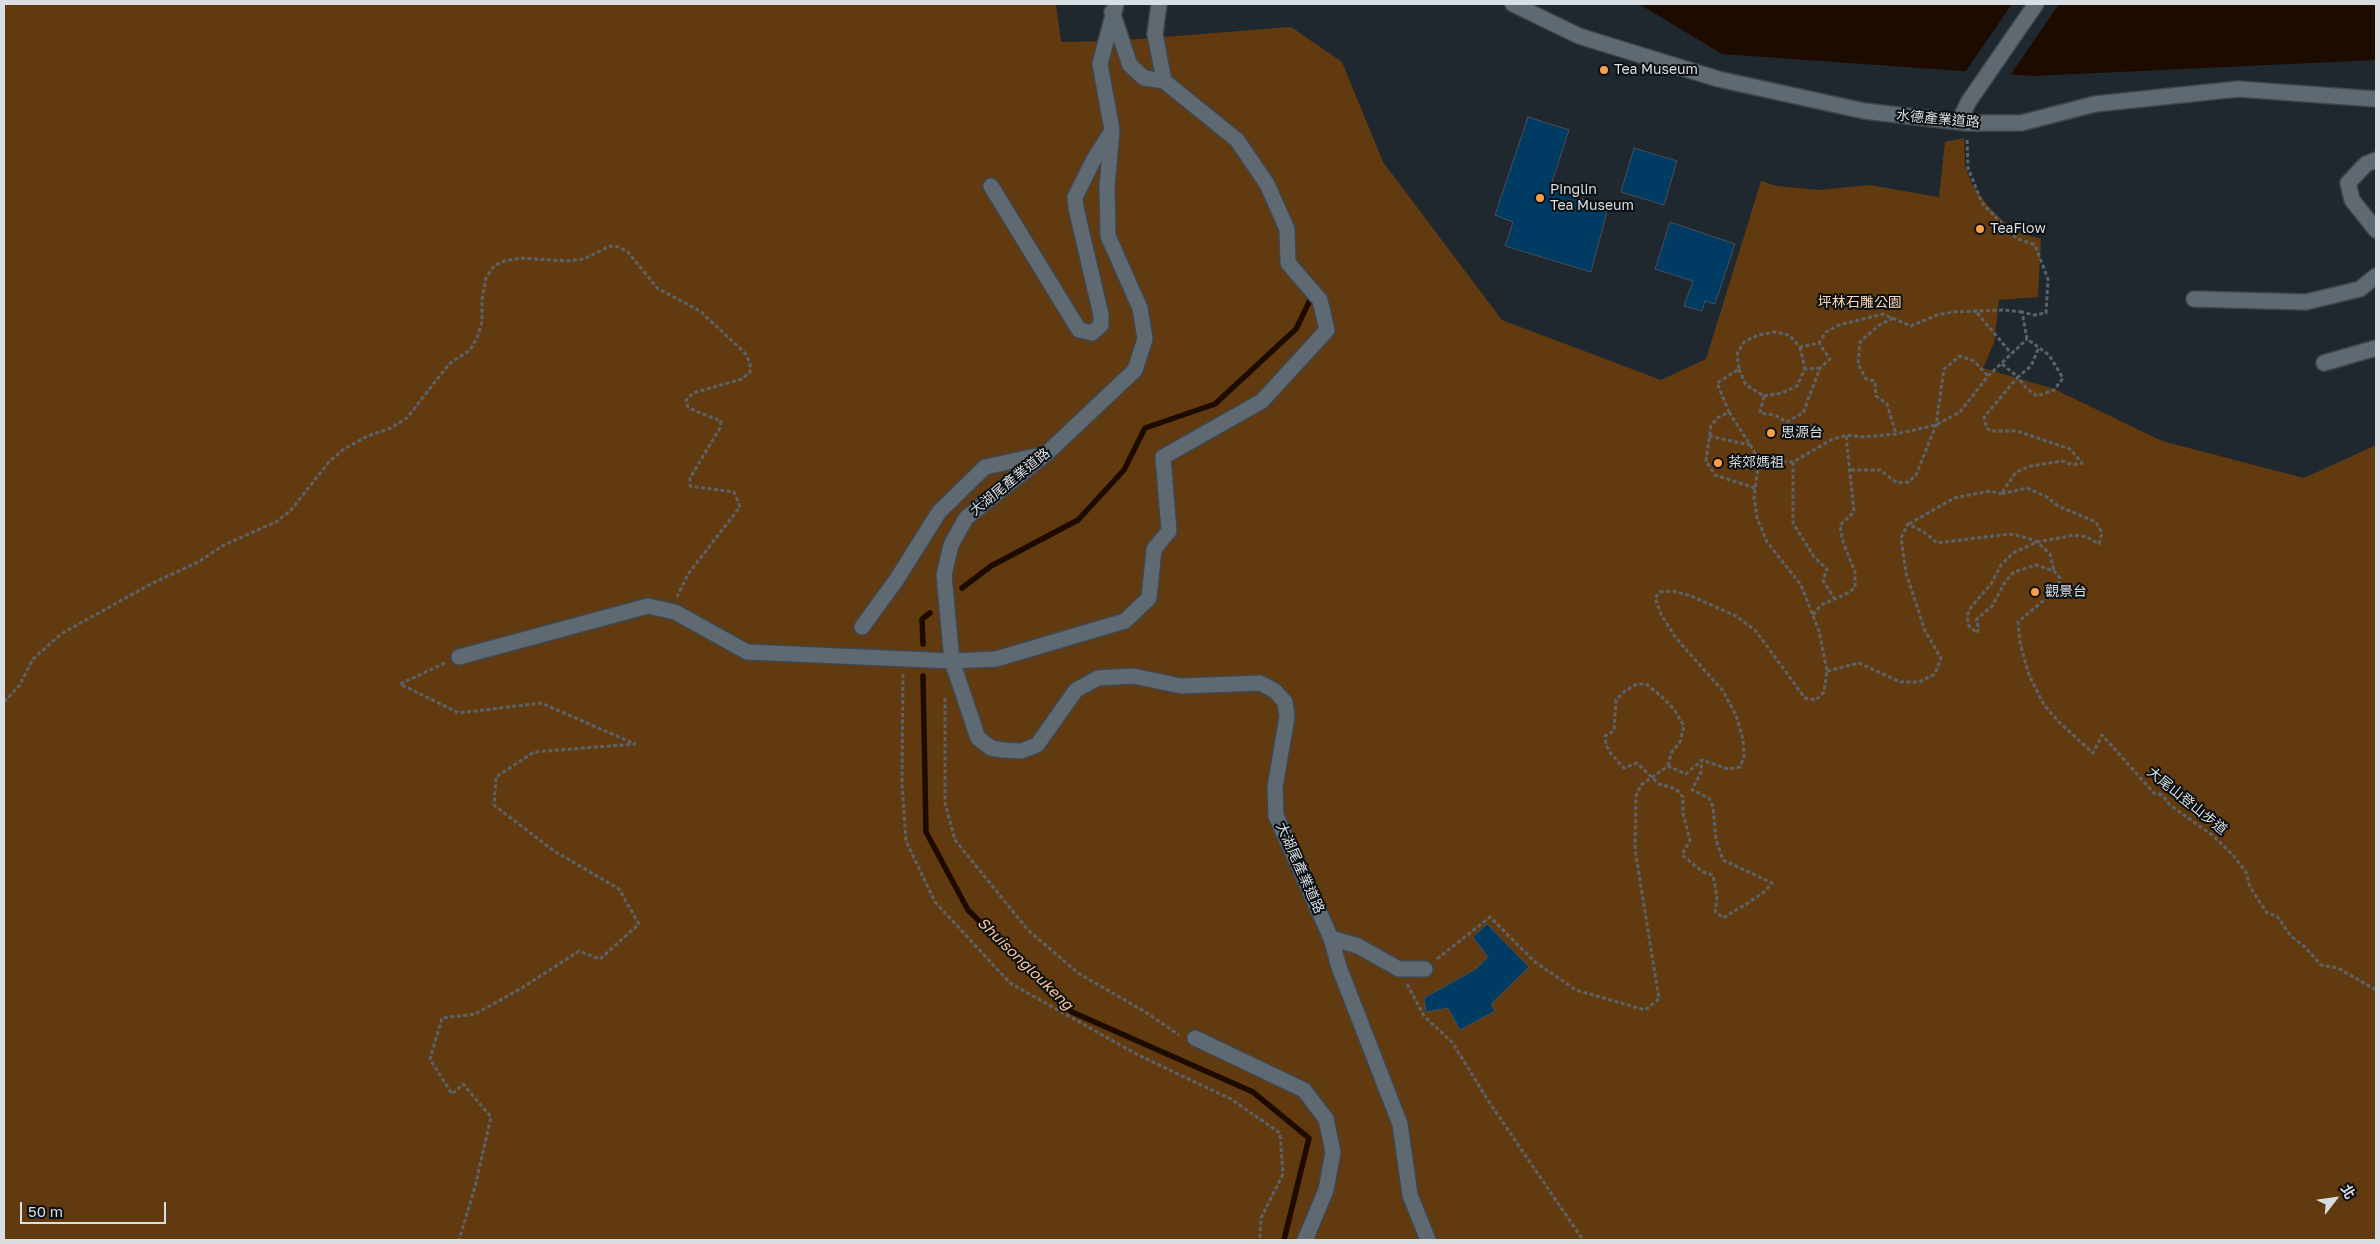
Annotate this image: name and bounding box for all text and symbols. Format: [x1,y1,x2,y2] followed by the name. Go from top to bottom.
[1614,62,1698,78] place label: Tea Museum
[1598,64,1610,76] marker: Tea Museum
[1895,107,1981,131] street label: 水德產業道路
[1550,182,1634,214] place label: Pinglin Tea Museum
[1534,192,1546,204] marker: Pinglin Tea Museum
[1990,221,2046,237] place label: TeaFlow
[1974,223,1986,235] marker: TeaFlow
[1818,295,1902,311] park label: 坪林石雕公園
[1781,425,1823,441] place label: 思源台
[1765,427,1777,439] marker: 思源台
[967,445,1053,519] street label: 大湖尾產業道路
[1728,455,1784,471] place label: 茶郊媽祖
[1712,457,1724,469] marker: 茶郊媽祖
[2045,584,2087,600] place label: 觀景台
[2029,586,2041,598] marker: 觀景台
[2144,764,2230,838] street label: 大尾山登山步道
[1272,820,1328,916] street label: 大湖尾產業道路
[974,914,1076,1014] water label: Shuisongloukeng
[2310,1174,2360,1224] north arrow
[2338,1181,2359,1202] text: 北
[22,1192,169,1224] scale bar
[28,1202,63,1220] text: 50 m

